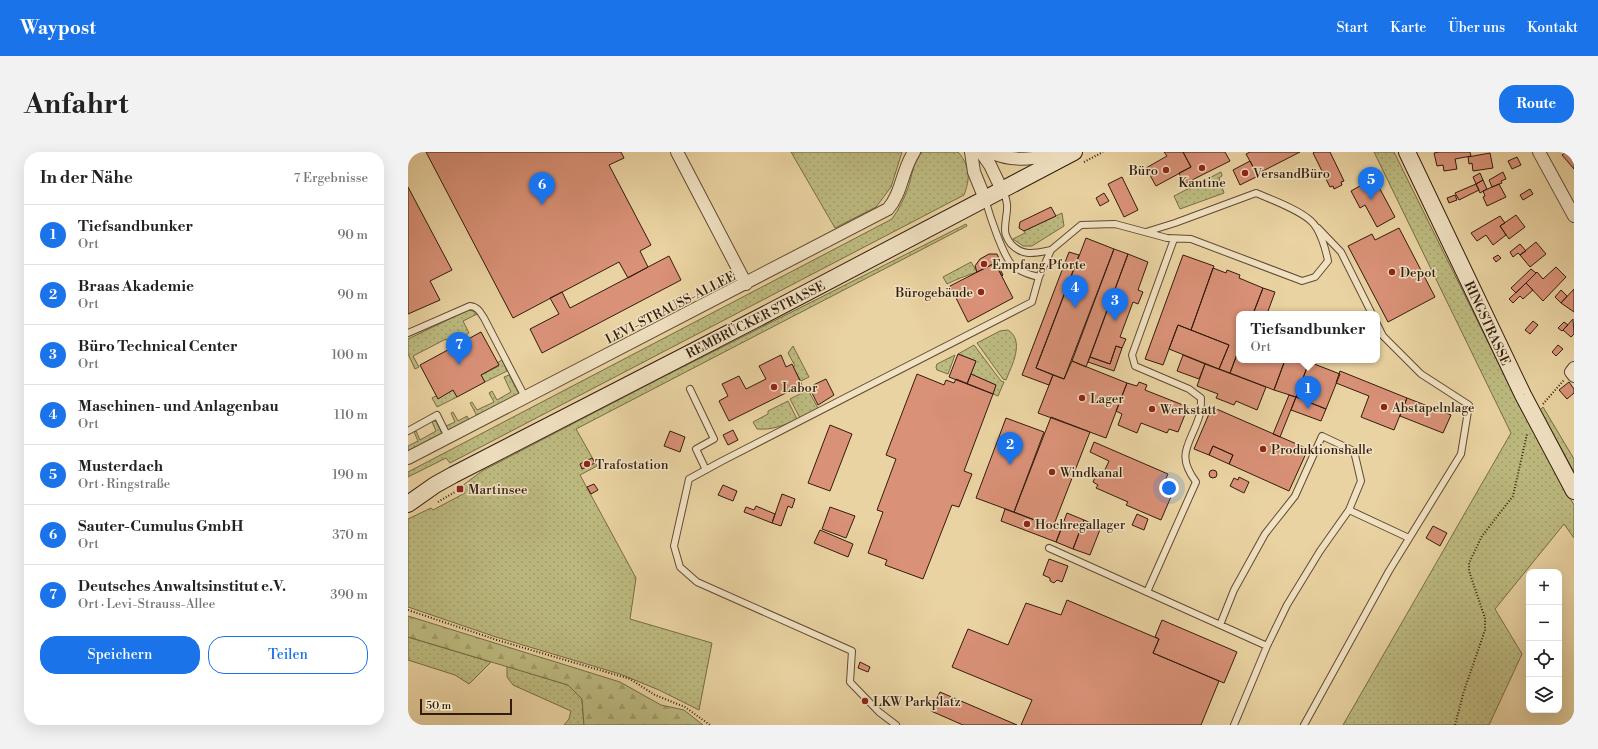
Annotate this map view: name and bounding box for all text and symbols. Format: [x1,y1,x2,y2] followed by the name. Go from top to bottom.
[20,16,96,40] text: Waypost
[1336,19,1368,37] text: Start
[1390,19,1426,37] text: Karte
[1448,19,1505,37] text: Über uns
[1527,19,1578,37] text: Kontakt
[1499,85,1574,123] button: Route
[24,87,128,122] text: Anfahrt
[1128,163,1158,179] place label: Büro
[1197,163,1207,173] marker: Kantine
[1161,165,1171,175] marker: Büro
[1252,166,1330,182] place label: VersandBüro
[40,167,133,189] text: In der Nähe
[1358,167,1384,200] pin: 5
[1240,168,1250,178] marker: VersandBüro
[294,170,368,186] text: 7 Ergebnisse
[529,172,555,205] pin: 6
[1178,175,1226,191] place label: Kantine
[78,217,193,236] text: Tiefsandbunker
[50,227,56,243] text: 1
[337,227,368,243] text: 90 m
[78,236,99,252] text: Ort
[992,257,1086,273] place label: Empfang Pforte
[979,259,989,269] marker: Empfang Pforte
[1400,265,1436,281] place label: Depot
[1387,267,1397,277] marker: Depot
[603,268,738,348] street label: LEVI-STRAUSS-ALLEE
[1062,275,1088,308] pin: 4
[78,277,194,296] text: Braas Akademie
[683,277,828,362] street label: REMBRÜCKER STRASSE
[1461,279,1514,368] street label: RINGSTRASSE
[894,285,973,301] place label: Bürogebäude
[49,287,57,303] text: 2
[337,287,368,303] text: 90 m
[976,287,986,297] marker: Bürogebäude
[1102,288,1128,321] pin: 3
[78,296,99,312] text: Ort
[1236,311,1380,363] popup
[1250,320,1366,339] text: Tiefsandbunker
[446,332,472,365] pin: 7
[78,337,238,356] text: Büro Technical Center
[1250,339,1271,355] text: Ort
[49,347,57,363] text: 3
[332,347,368,363] text: 100 m
[78,356,99,372] text: Ort
[1295,376,1321,409] pin: 1
[782,380,818,396] place label: Labor
[769,382,779,392] marker: Labor
[1090,391,1124,407] place label: Lager
[1077,393,1087,403] marker: Lager
[78,397,279,416] text: Maschinen- und Anlagenbau
[1391,400,1475,416] place label: Abstapelnlage
[1159,402,1217,418] place label: Werkstatt
[1379,402,1389,412] marker: Abstapelnlage
[1147,404,1157,414] marker: Werkstatt
[49,407,57,423] text: 4
[334,407,368,423] text: 110 m
[78,416,99,432] text: Ort
[997,432,1023,465] pin: 2
[1271,442,1373,458] place label: Produktionshalle
[1258,444,1268,454] marker: Produktionshalle
[78,457,163,476] text: Musterdach
[595,457,669,473] place label: Trafostation
[582,459,592,469] marker: Trafostation
[1059,465,1123,481] place label: Windkanal
[49,467,57,483] text: 5
[332,467,368,483] text: 190 m
[1047,467,1057,477] marker: Windkanal
[78,476,170,492] text: Ort · Ringstraße
[1159,478,1179,498] your location
[468,482,528,498] place label: Martinsee
[455,484,465,494] marker: Martinsee
[78,517,243,536] text: Sauter-Cumulus GmbH
[1035,517,1126,533] place label: Hochregallager
[1022,519,1032,529] marker: Hochregallager
[49,527,57,543] text: 6
[332,527,368,543] text: 370 m
[78,536,99,552] text: Ort
[1526,569,1562,713] map controls
[1526,569,1562,605] button: +
[78,577,286,596] text: Deutsches Anwaltsinstitut e.V.
[49,587,57,603] text: 7
[330,587,368,603] text: 390 m
[78,596,215,612] text: Ort · Levi-Strauss-Allee
[1526,605,1562,641] button: −
[40,636,200,674] button: Speichern
[208,636,368,674] button: Teilen
[1526,641,1562,677] button: locate
[1526,677,1562,713] button: layers
[873,694,961,710] place label: LKW Parkplatz
[860,696,870,706] marker: LKW Parkplatz
[420,697,512,716] scale bar
[426,699,451,713] text: 50 m

